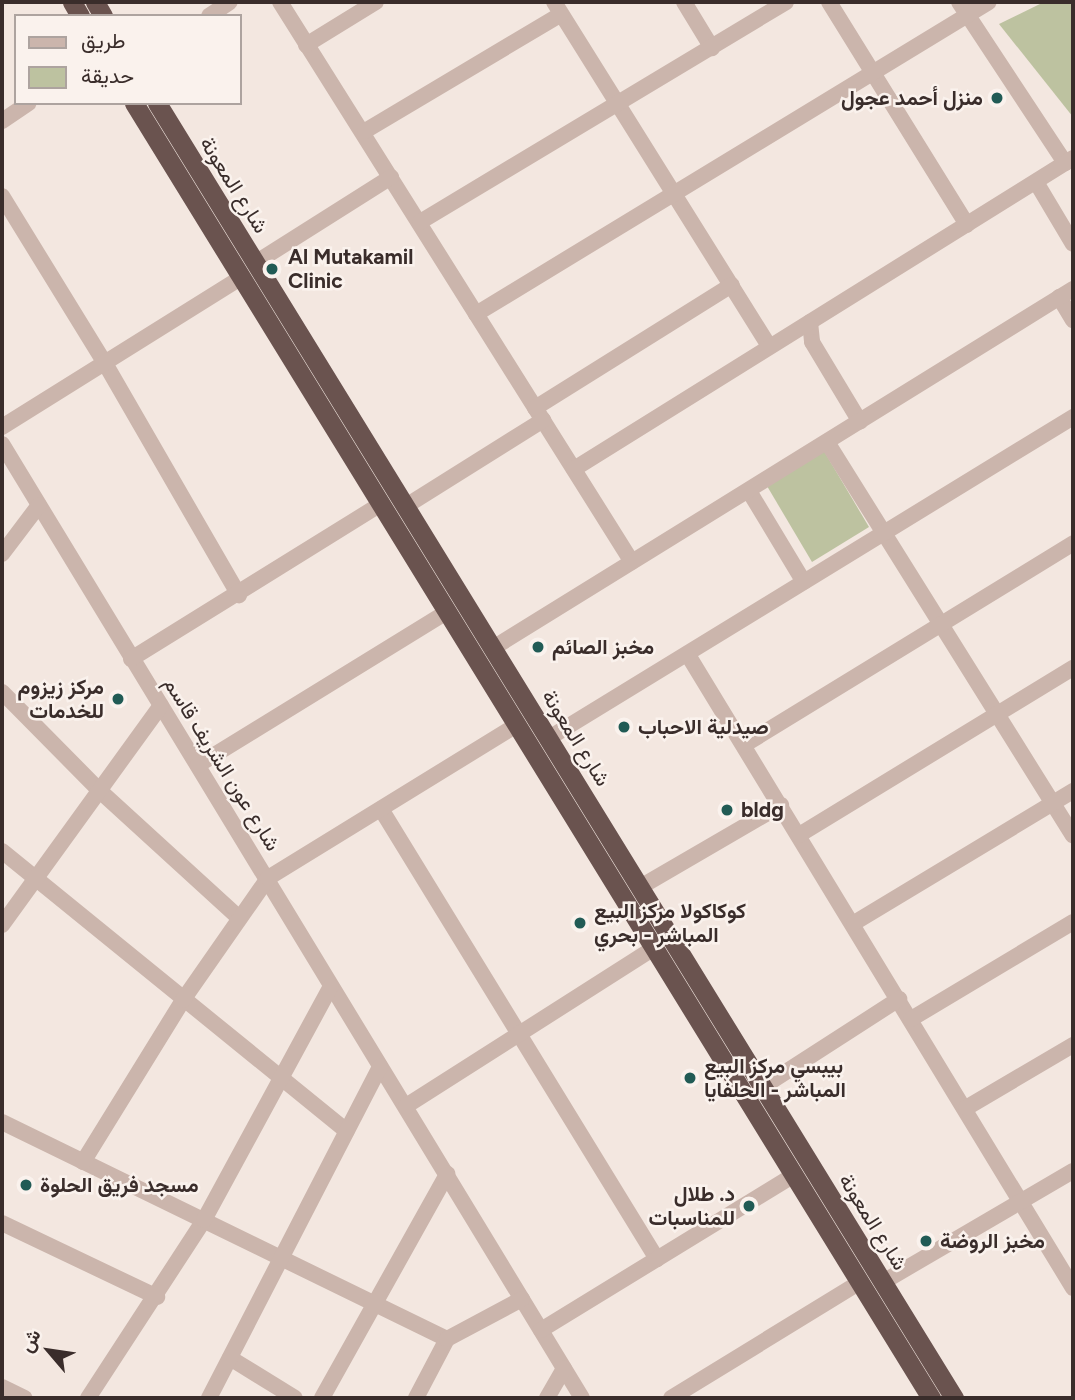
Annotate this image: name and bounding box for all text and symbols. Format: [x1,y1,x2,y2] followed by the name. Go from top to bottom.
[14,14,242,105] legend
[81,28,126,53] text: طريق
[81,63,134,88] text: حديقة
[841,85,983,111] place label: منزل أحمد عجول
[989,90,1005,106] marker: منزل أحمد عجول
[195,132,273,238] street label: شارع المعونة
[288,244,413,294] place label: Al Mutakamil Clinic
[262,259,282,279] marker: Al Mutakamil Clinic
[552,634,654,660] place label: مخبز الصائم
[530,639,546,655] marker: مخبز الصائم
[158,672,286,856] street label: شارع عون الشريف قاسم
[18,674,104,724] place label: مركز زيزوم للخدمات
[537,685,615,791] street label: شارع المعونة
[110,691,126,707] marker: مركز زيزوم للخدمات
[638,714,769,740] place label: صيدلية الاحباب
[616,719,632,735] marker: صيدلية الاحباب
[741,797,784,823] place label: bldg
[719,802,735,818] marker: bldg
[594,898,746,948] place label: كوكاكولا مركز البيع المباشر - بحري
[572,915,588,931] marker: كوكاكولا مركز البيع المباشر - بحري
[704,1053,846,1103] place label: بيبسي مركز البيع المباشر - الحلفايا
[682,1070,698,1086] marker: بيبسي مركز البيع المباشر - الحلفايا
[834,1169,912,1275] street label: شارع المعونة
[40,1172,199,1198] place label: مسجد فريق الحلوة
[18,1177,34,1193] marker: مسجد فريق الحلوة
[649,1181,735,1231] place label: د. طلال للمناسبات
[741,1198,757,1214] marker: د. طلال للمناسبات
[940,1228,1045,1254] place label: مخبز الروضة
[918,1233,934,1249] marker: مخبز الروضة
[14,1316,84,1386] north arrow
[15,1325,46,1356] text: ش

